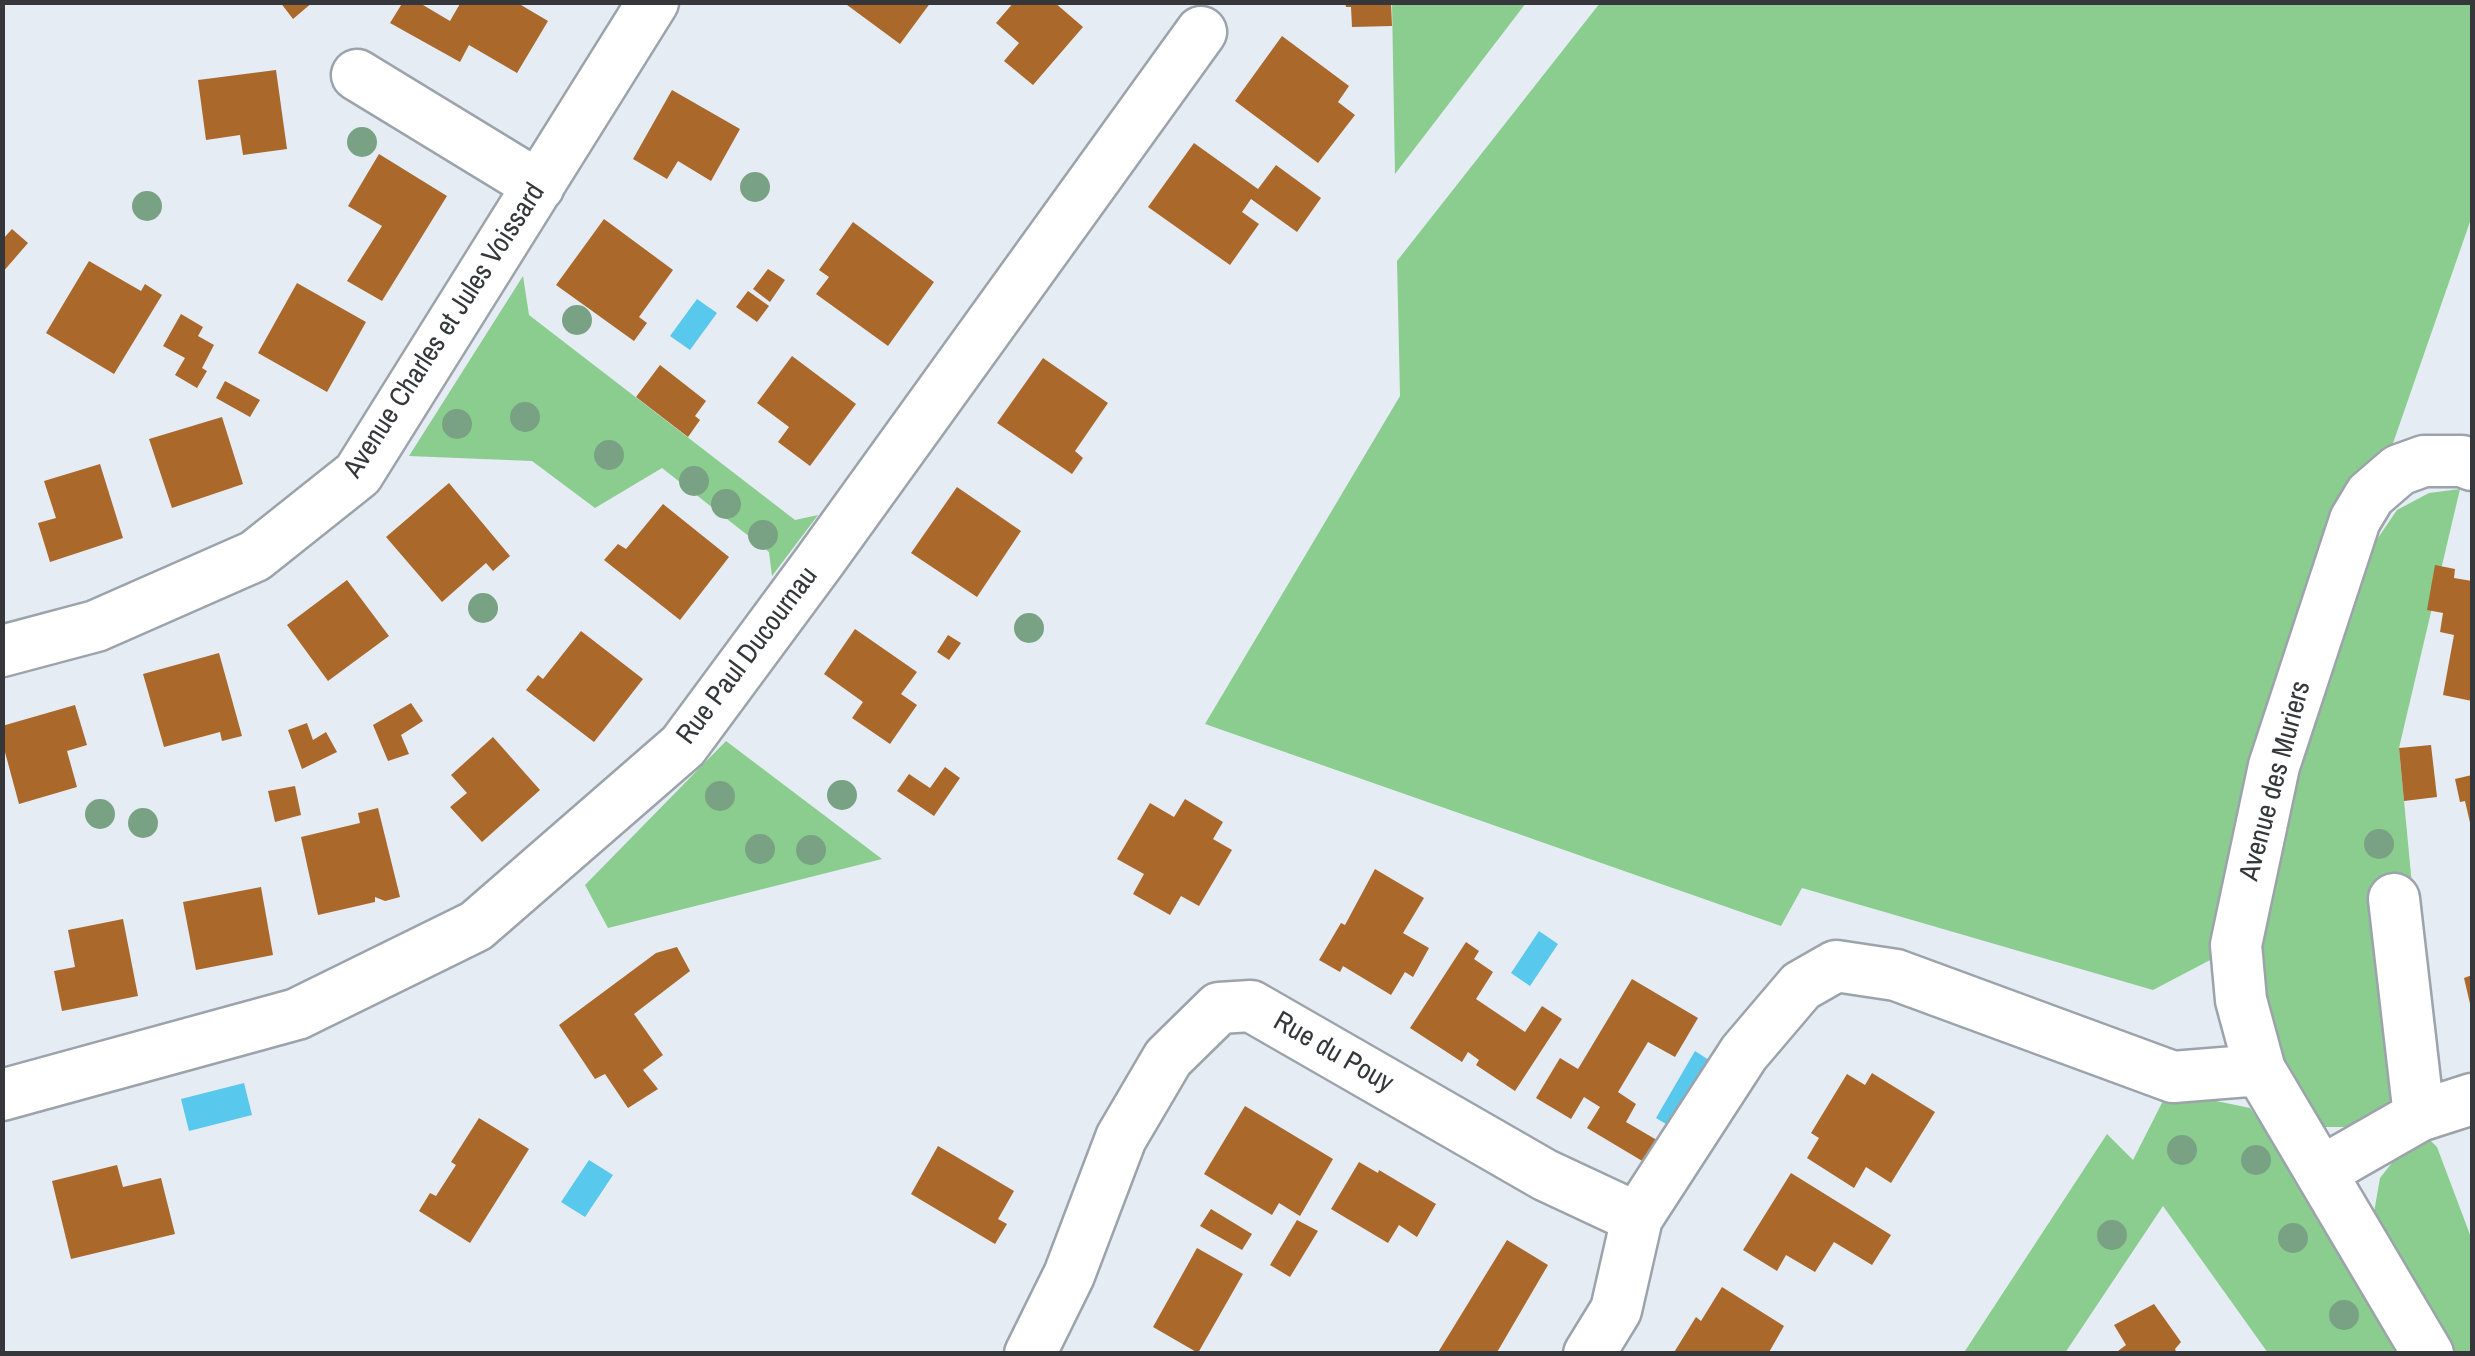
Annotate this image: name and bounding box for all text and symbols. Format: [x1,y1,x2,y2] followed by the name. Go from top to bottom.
[337,178,553,484] street label: Avenue Charles et Jules Voissard
[670,561,826,751] street label: Rue Paul Ducournau
[2233,678,2319,884] street label: Avenue des Muriers
[1267,1005,1399,1101] street label: Rue du Pouy

